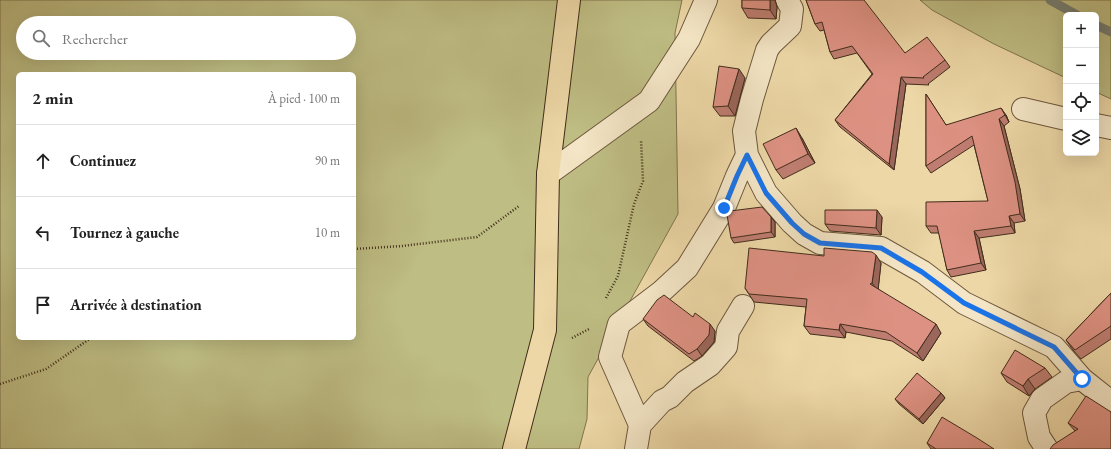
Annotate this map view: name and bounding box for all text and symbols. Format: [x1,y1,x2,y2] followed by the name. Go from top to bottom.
[1063,12,1099,156] map controls
[1063,12,1099,48] button: +
[16,16,356,60] search box
[30,27,52,49] icon: search
[62,29,128,48] text: Rechercher
[1063,48,1099,84] button: −
[1063,84,1099,120] button: locate
[32,87,73,109] text: 2 min
[268,90,340,107] text: À pied · 100 m
[1063,120,1099,156] button: layers
[32,150,54,172] icon: ahead
[70,151,136,170] text: Continuez
[315,152,340,169] text: 90 m
[715,199,733,217] route end
[32,222,54,244] icon: left
[70,223,179,242] text: Tournez à gauche
[315,224,340,241] text: 10 m
[32,294,54,316] icon: arrive
[70,295,202,314] text: Arrivée à destination
[1073,370,1091,388] route start

